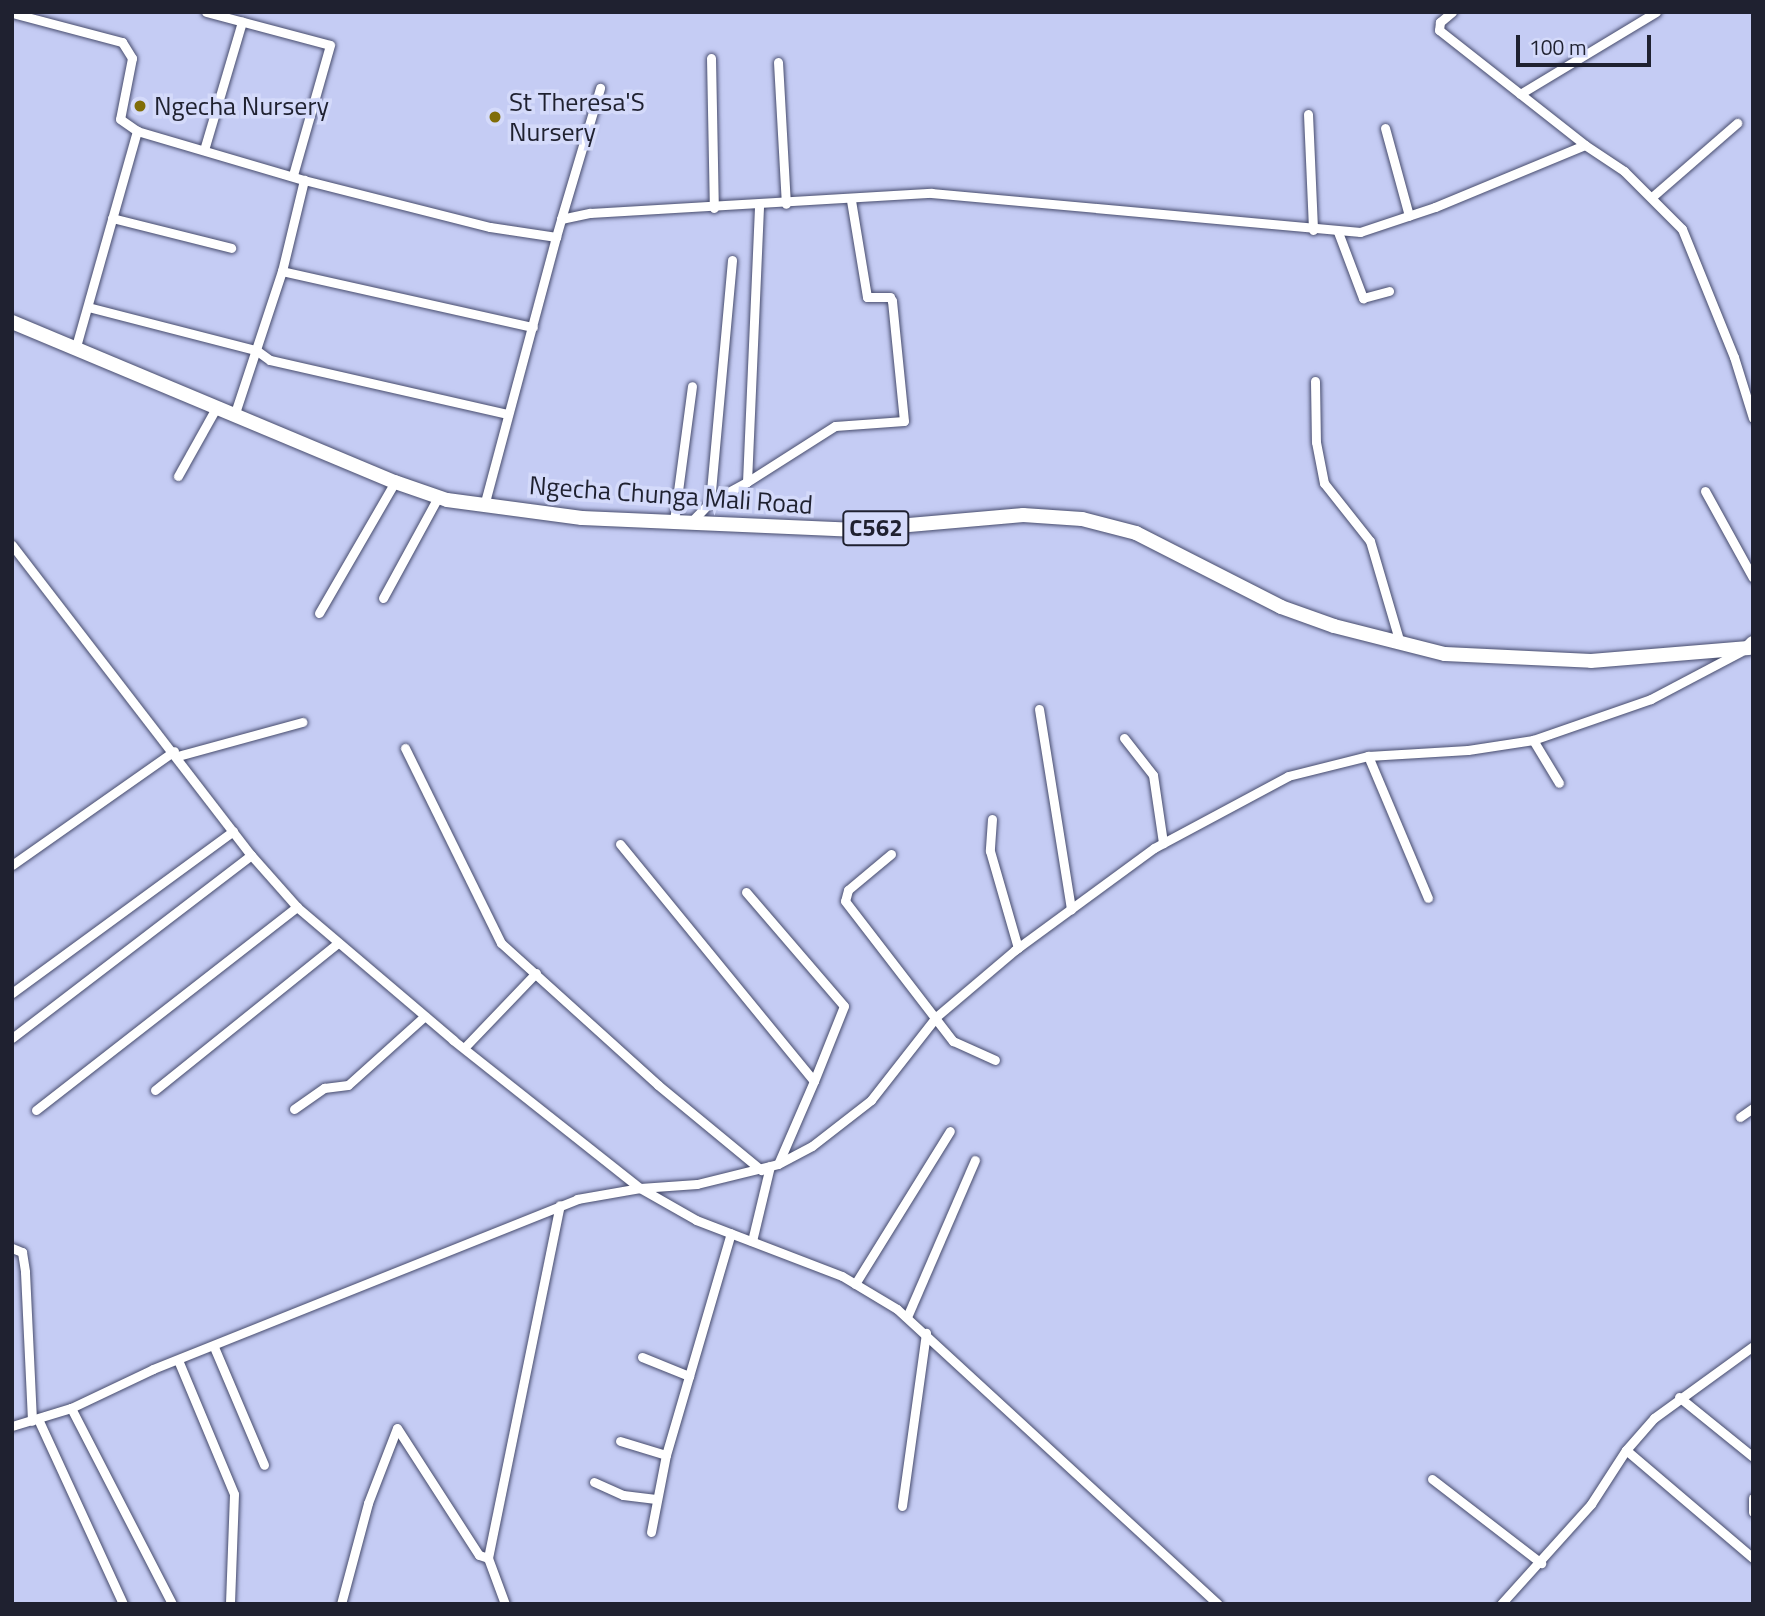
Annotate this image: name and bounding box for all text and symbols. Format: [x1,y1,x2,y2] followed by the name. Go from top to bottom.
[1520,21,1655,65] scale bar
[1529,31,1586,63] text: 100 m
[509,86,645,148] place label: St Theresa'S Nursery
[154,90,329,122] place label: Ngecha Nursery
[132,98,148,114] marker: Ngecha Nursery
[487,109,503,125] marker: St Theresa'S Nursery
[528,470,814,520] street label: Ngecha Chunga Mali Road
[841,508,911,548] road number: C562

